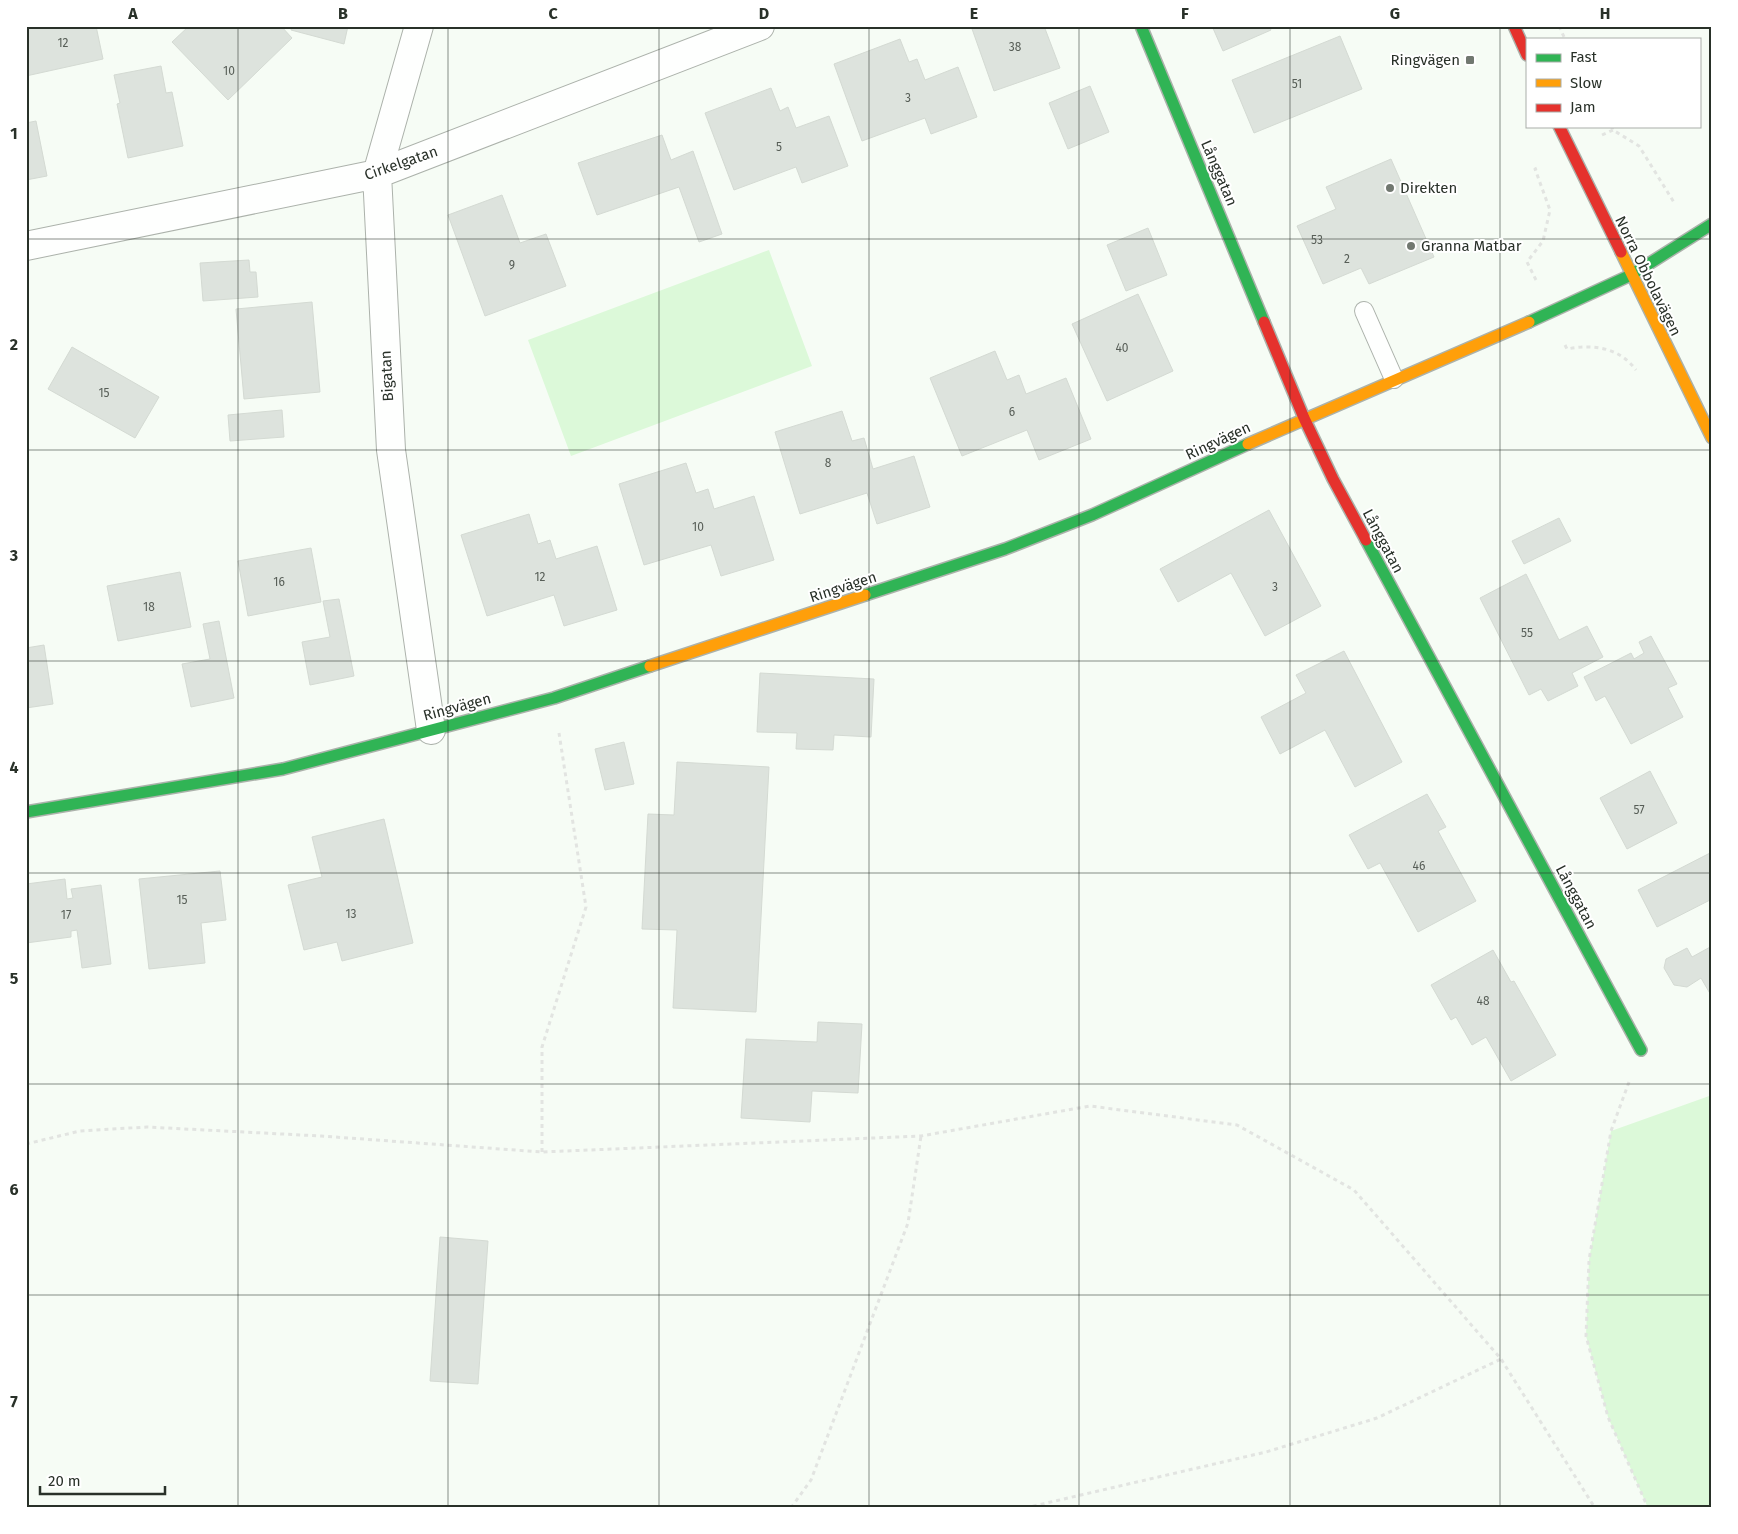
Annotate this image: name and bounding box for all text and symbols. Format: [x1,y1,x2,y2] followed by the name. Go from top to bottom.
[127,4,138,23] text: A
[338,4,348,23] text: B
[548,4,558,23] text: C
[759,4,769,23] text: D
[970,4,978,23] text: E
[1181,4,1189,23] text: F
[1390,4,1400,23] text: G
[1600,4,1610,23] text: H
[57,36,69,50] house number: 12
[1526,38,1700,128] legend
[1009,40,1022,54] house number: 38
[1570,48,1597,66] text: Fast
[1390,51,1460,69] place label: Ringvägen
[1464,54,1476,66] marker: Ringvägen
[223,64,235,78] house number: 10
[1570,74,1602,92] text: Slow
[1292,77,1302,91] house number: 51
[905,91,911,105] house number: 3
[1570,98,1596,116] text: Jam
[10,124,18,143] text: 1
[1197,137,1241,209] street label: Långgatan
[776,140,782,154] house number: 5
[362,142,440,184] street label: Cirkelgatan
[1400,179,1457,197] place label: Direkten
[1384,182,1396,194] marker: Direkten
[1611,213,1685,339] street label: Norra Obbolavägen
[1311,233,1323,247] house number: 53
[1421,237,1522,255] place label: Granna Matbar
[1405,240,1417,252] marker: Granna Matbar
[1344,252,1350,266] house number: 2
[509,258,515,272] house number: 9
[10,335,18,354] text: 2
[1115,341,1129,355] house number: 40
[377,350,397,402] street label: Bigatan
[98,386,110,400] house number: 15
[1009,405,1015,419] house number: 6
[1183,418,1253,464] street label: Ringvägen
[825,456,832,470] house number: 8
[1359,506,1407,576] street label: Långgatan
[692,520,704,534] house number: 10
[9,546,18,565] text: 3
[807,568,879,606] street label: Ringvägen
[534,570,546,584] house number: 12
[273,575,285,589] house number: 16
[1272,580,1278,594] house number: 3
[143,600,155,614] house number: 18
[1521,626,1533,640] house number: 55
[421,689,493,725] street label: Ringvägen
[9,758,19,777] text: 4
[1633,803,1645,817] house number: 57
[1413,859,1425,873] house number: 46
[1552,862,1600,932] street label: Långgatan
[176,893,188,907] house number: 15
[345,907,357,921] house number: 13
[61,908,71,922] house number: 17
[10,969,19,988] text: 5
[1477,994,1490,1008] house number: 48
[9,1180,19,1199] text: 6
[10,1392,18,1411] text: 7
[40,1464,165,1496] scale bar
[48,1472,81,1490] text: 20 m

